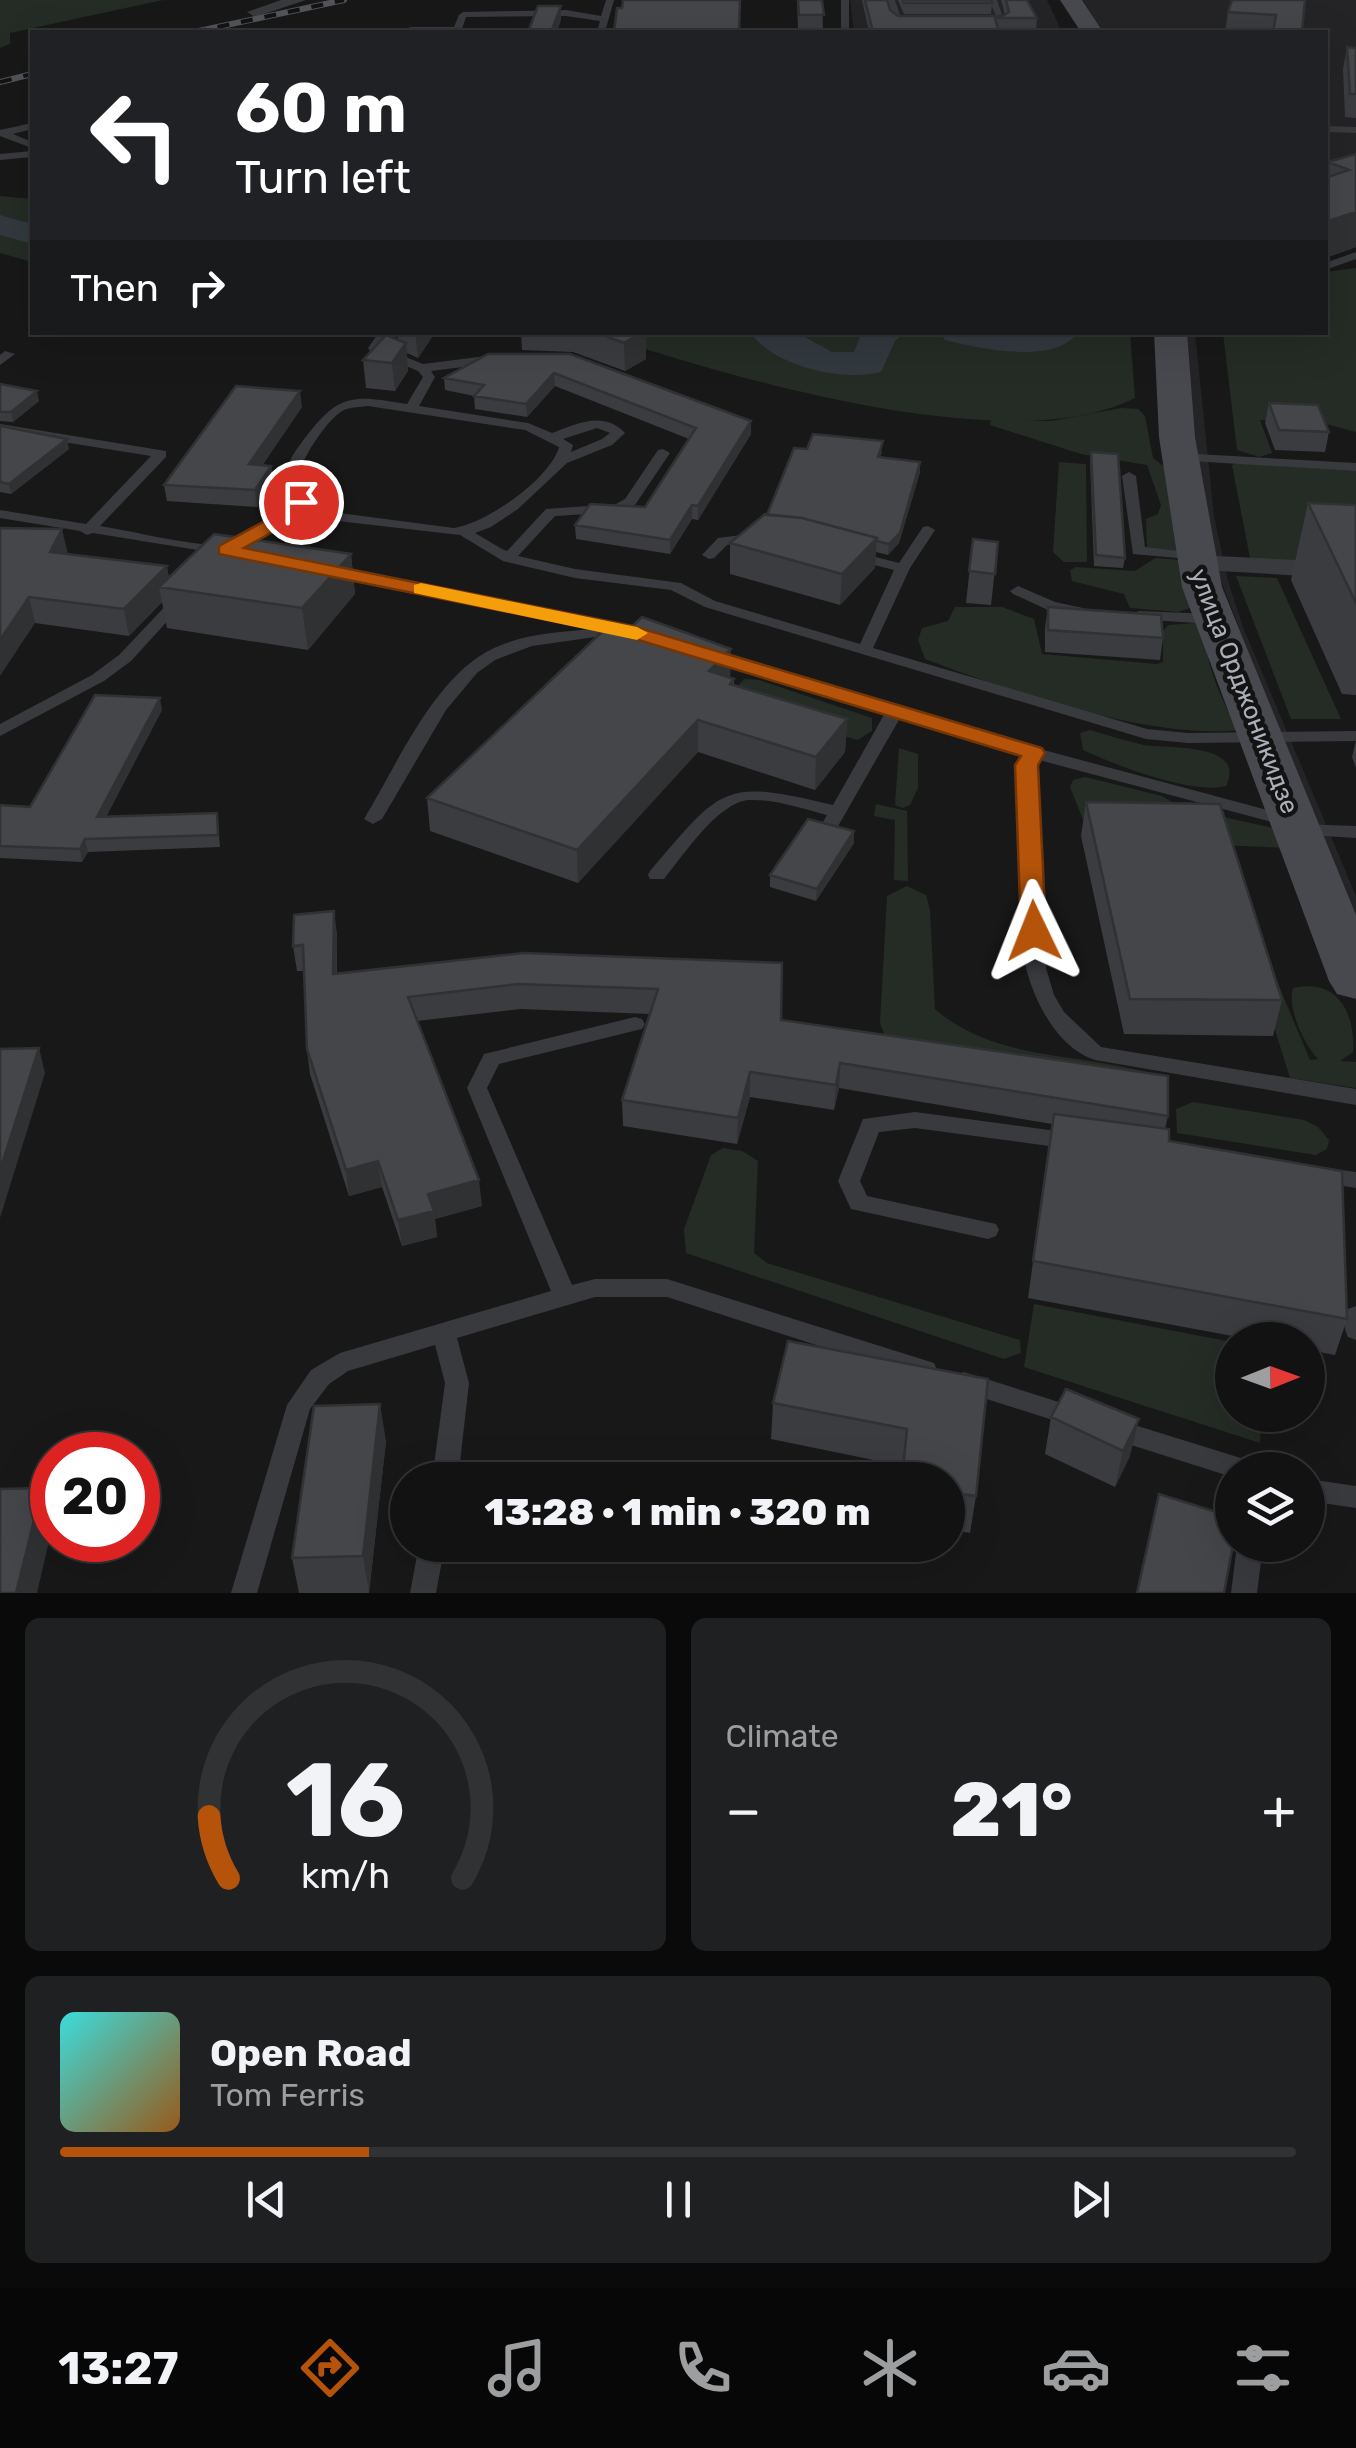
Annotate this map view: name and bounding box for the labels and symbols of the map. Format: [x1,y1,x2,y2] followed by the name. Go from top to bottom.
[259,460,344,545] pin
[1184,565,1305,818] street label: улица Орджоникидзе
[982,879,1086,983] position arrow
[1215,1322,1325,1432] north arrow
[30,1432,160,1562] speed limit sign: 20

